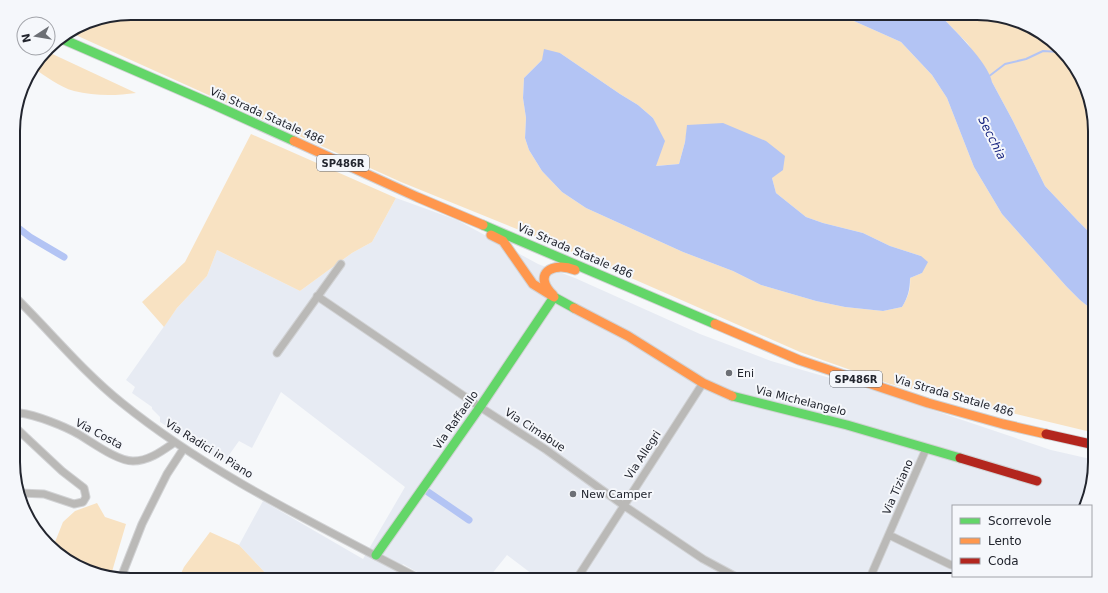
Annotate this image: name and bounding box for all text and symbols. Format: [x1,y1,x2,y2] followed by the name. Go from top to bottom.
[16,16,56,56] north arrow
[19,32,34,44] text: N
[208,85,326,147] street label: Via Strada Statale 486
[975,114,1009,162] water label: Secchia
[317,155,369,171] road number: SP486R
[515,221,635,281] street label: Via Strada Statale 486
[737,367,754,380] place label: Eni
[724,368,734,378] marker: Eni
[830,371,882,387] road number: SP486R
[893,373,1015,419] street label: Via Strada Statale 486
[754,383,848,419] street label: Via Michelangelo
[431,388,481,452] street label: Via Raffaello
[502,406,568,454] street label: Via Cimabue
[73,416,125,452] street label: Via Costa
[163,417,255,481] street label: Via Radici in Piano
[622,428,664,482] street label: Via Allegri
[880,457,916,517] street label: Via Tiziano
[581,488,652,501] place label: New Camper
[568,489,578,499] marker: New Camper
[952,505,1092,577] legend
[988,514,1052,528] text: Scorrevole
[988,534,1022,548] text: Lento
[988,554,1019,568] text: Coda

